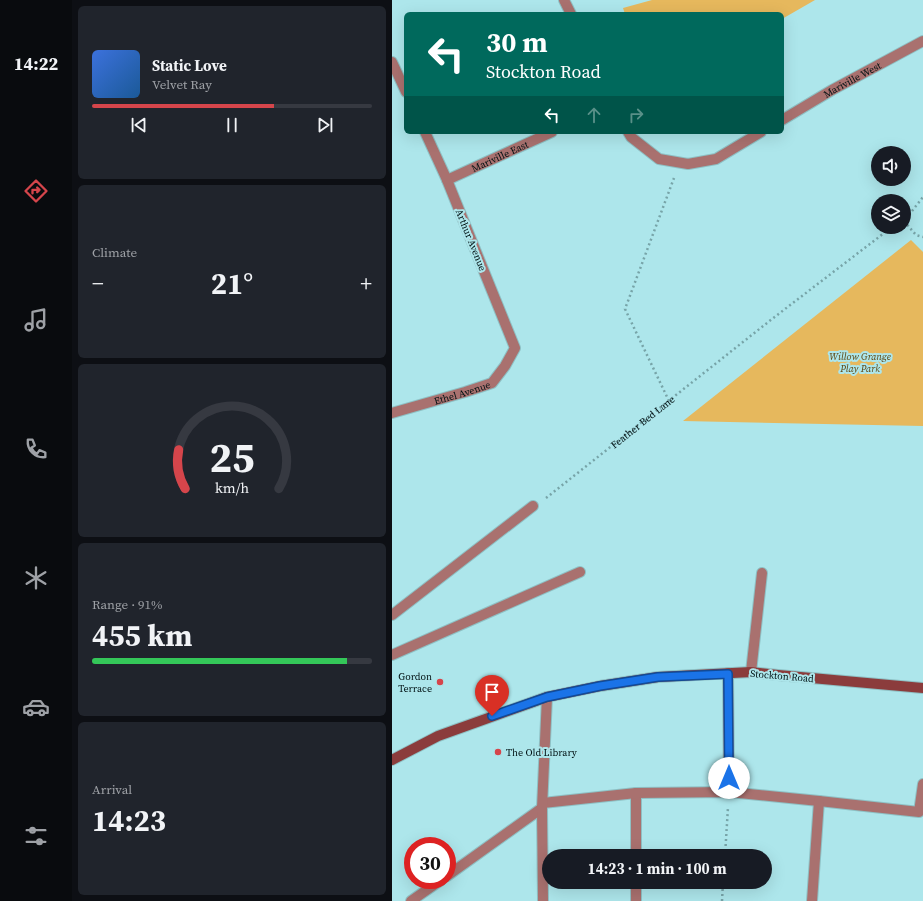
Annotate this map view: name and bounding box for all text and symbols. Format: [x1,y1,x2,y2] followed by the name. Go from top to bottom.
[486,23,548,61] text: 30 m
[420,28,472,80] icon: left
[14,51,58,76] text: 14:22
[152,55,227,76] text: Static Love
[821,58,884,100] street label: Mariville West
[486,59,601,84] text: Stockton Road
[152,76,212,93] text: Velvet Ray
[541,104,563,126] icon: left
[583,104,605,126] icon: ahead
[625,104,647,126] icon: right
[128,114,150,136] icon: previous
[221,114,243,136] icon: pause
[314,114,336,136] icon: next
[469,137,531,175] street label: Mariville East
[871,146,911,234] map controls
[871,146,911,186] button: sound
[22,177,50,205] icon: directions
[871,194,911,234] button: layers
[453,207,489,273] street label: Arthur Avenue
[92,244,137,261] text: Climate
[211,263,253,304] text: 21°
[92,268,104,298] text: −
[360,268,372,298] text: +
[22,306,50,334] icon: music
[829,350,891,375] park label: Willow Grange Play Park
[432,378,492,407] street label: Ethel Avenue
[608,392,677,451] street label: Feather Bed Lane
[209,428,255,485] text: 25
[22,435,50,463] icon: phone
[215,477,249,497] text: km/h
[22,564,50,592] icon: climate
[92,596,163,613] text: Range · 91%
[92,615,192,656] text: 455 km
[750,667,815,685] street label: Stockton Road
[398,670,432,695] place label: Gordon Terrace
[475,675,509,716] pin
[435,677,445,687] marker: Gordon Terrace
[481,681,503,703] icon: arrive
[22,693,50,721] icon: car
[506,746,578,759] place label: The Old Library
[493,747,503,757] marker: The Old Library
[708,757,750,799] position arrow
[92,781,132,798] text: Arrival
[92,800,166,841] text: 14:23
[22,822,50,850] icon: filters
[404,837,456,889] speed limit sign: 30
[588,858,727,879] text: 14:23 · 1 min · 100 m

